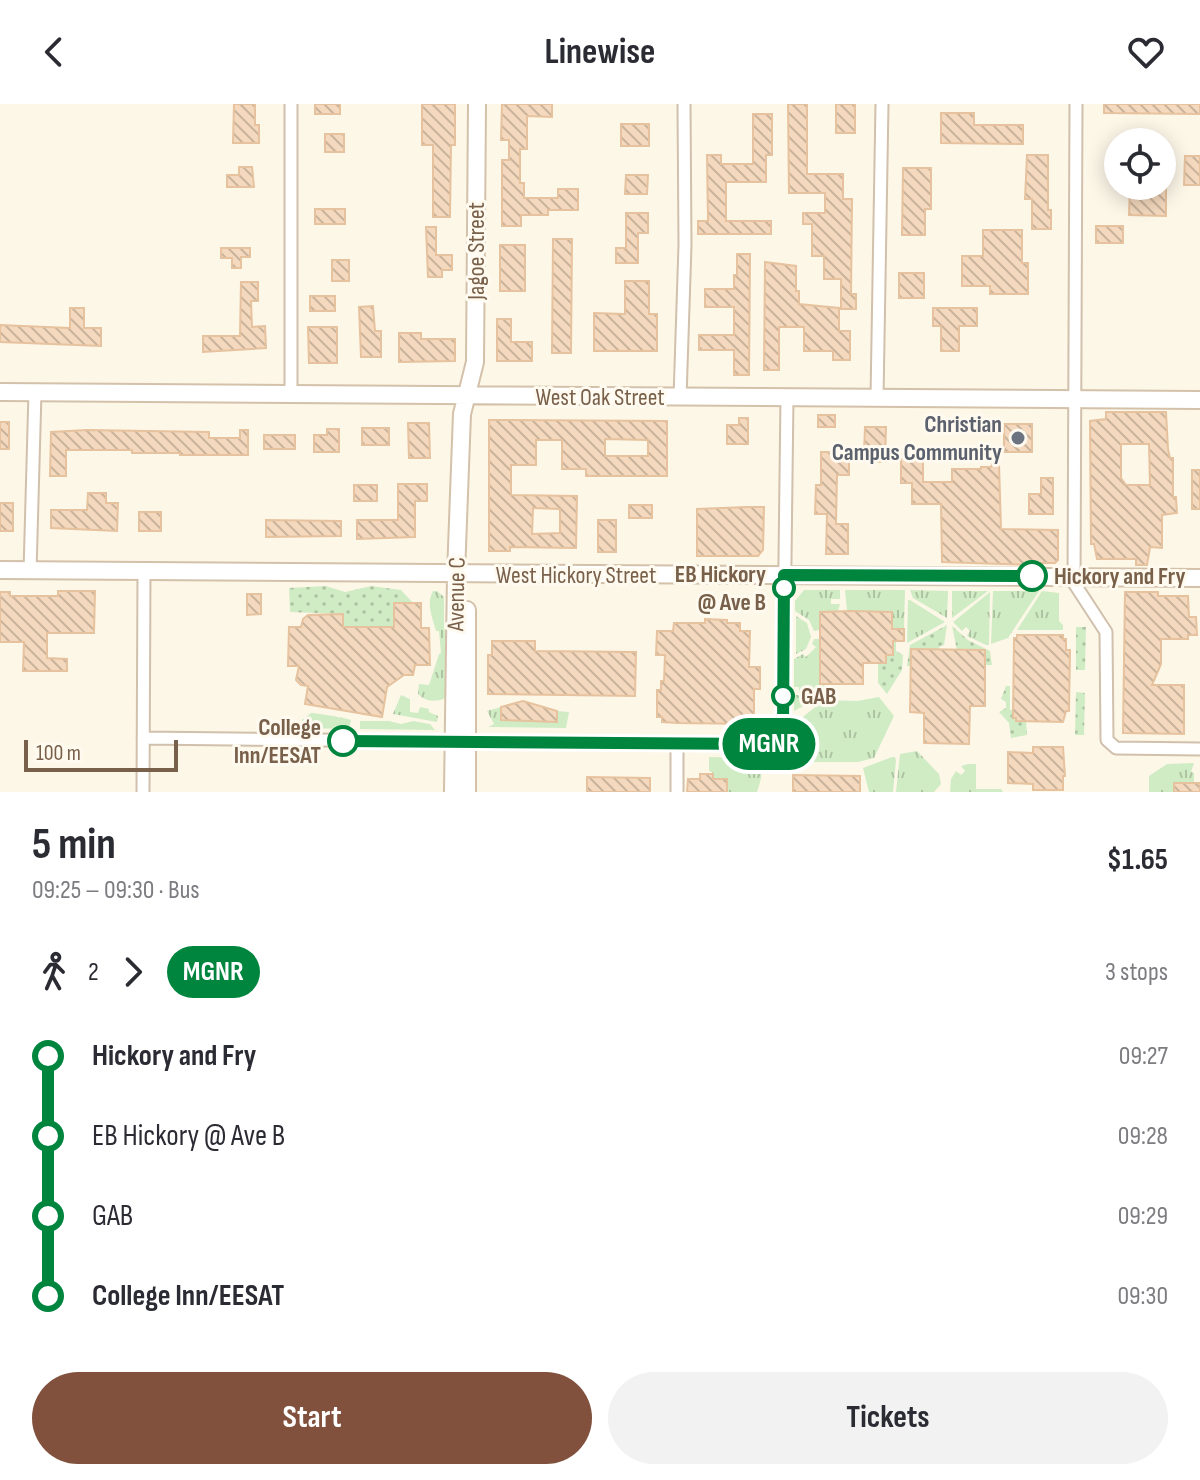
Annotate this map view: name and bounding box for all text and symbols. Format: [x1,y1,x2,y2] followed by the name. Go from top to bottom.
[32,30,76,74] icon: back
[1124,30,1168,74] icon: heart
[545,31,655,74] text: Linewise
[1104,128,1176,200] map controls
[1104,128,1176,200] button: locate
[462,202,491,301] street label: Jagoe Street
[535,383,665,412] street label: West Oak Street
[832,410,1002,467] place label: Christian Campus Community
[1009,429,1027,447] marker: Christian Campus Community
[441,557,472,632] street label: Avenue C
[675,560,766,617] place label: EB Hickory @ Ave B
[496,561,656,590] street label: West Hickory Street
[1017,561,1047,591] marker: Hickory and Fry
[1054,562,1185,591] place label: Hickory and Fry
[773,577,795,599] marker: EB Hickory @ Ave B
[801,682,836,711] place label: GAB
[772,685,794,707] marker: GAB
[234,713,321,770] place label: College Inn/EESAT
[713,718,825,770] line badge: MGNR
[328,726,358,756] marker: College Inn/EESAT
[738,727,800,760] text: MGNR
[24,736,178,772] scale bar
[36,740,81,767] text: 100 m
[32,818,116,871] text: 5 min
[1107,842,1168,878] text: $1.65
[32,875,200,906] text: 09:25 – 09:30 · Bus
[32,950,76,994] icon: walk
[111,950,155,994] icon: forward
[183,955,244,988] text: MGNR
[88,957,99,988] text: 2
[1105,957,1168,988] text: 3 stops
[92,1038,256,1074] text: Hickory and Fry
[1119,1041,1168,1072] text: 09:27
[92,1118,285,1154] text: EB Hickory @ Ave B
[1118,1121,1168,1152] text: 09:28
[92,1198,133,1234] text: GAB
[1118,1201,1168,1232] text: 09:29
[92,1278,284,1314] text: College Inn/EESAT
[1117,1281,1168,1312] text: 09:30
[32,1372,592,1464] button: Start
[608,1372,1168,1464] button: Tickets

